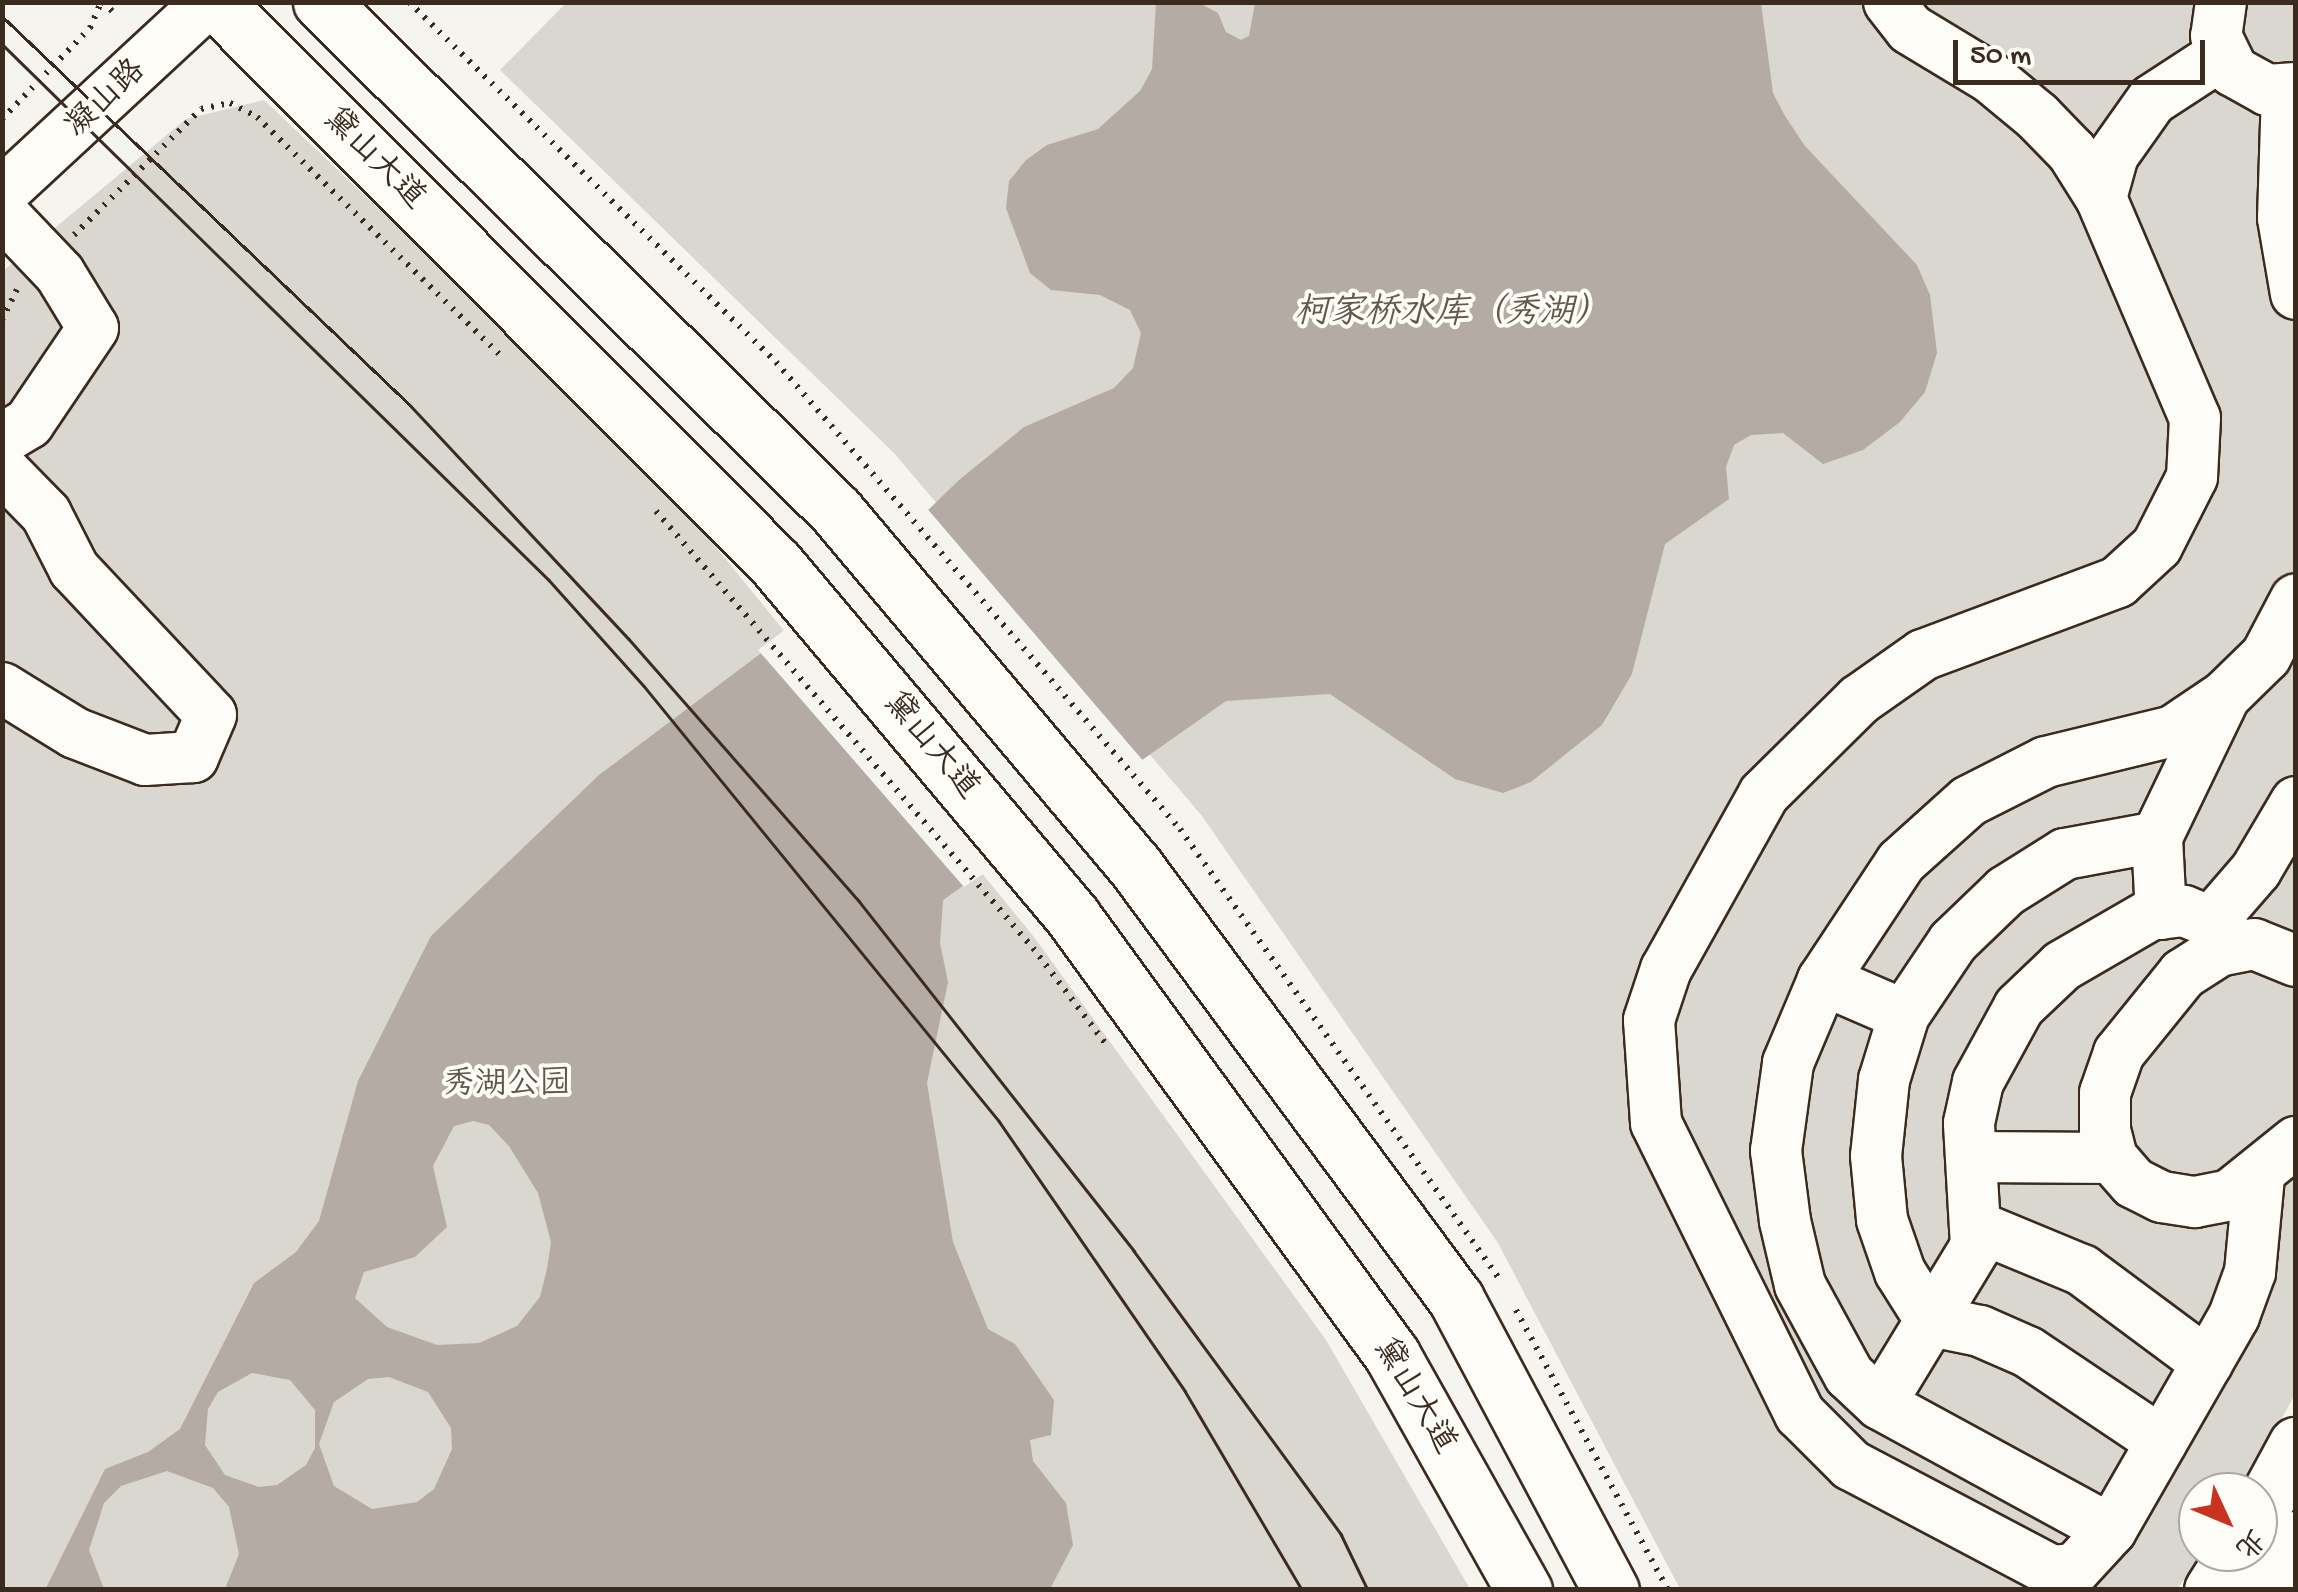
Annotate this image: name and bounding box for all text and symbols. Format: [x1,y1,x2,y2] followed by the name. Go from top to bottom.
[1958,20,2210,82] scale bar
[1970,40,2031,75] text: 50 m
[59,53,155,147] street label: 凝山路
[314,101,432,219] street label: 黛山大道
[1295,294,1609,336] water label: 柯家桥水库（秀湖）
[874,686,986,808] street label: 黛山大道
[443,1067,571,1105] park label: 秀湖公园
[1364,1332,1462,1462] street label: 黛山大道
[2178,1472,2278,1572] north arrow
[2227,1520,2270,1563] text: 北

